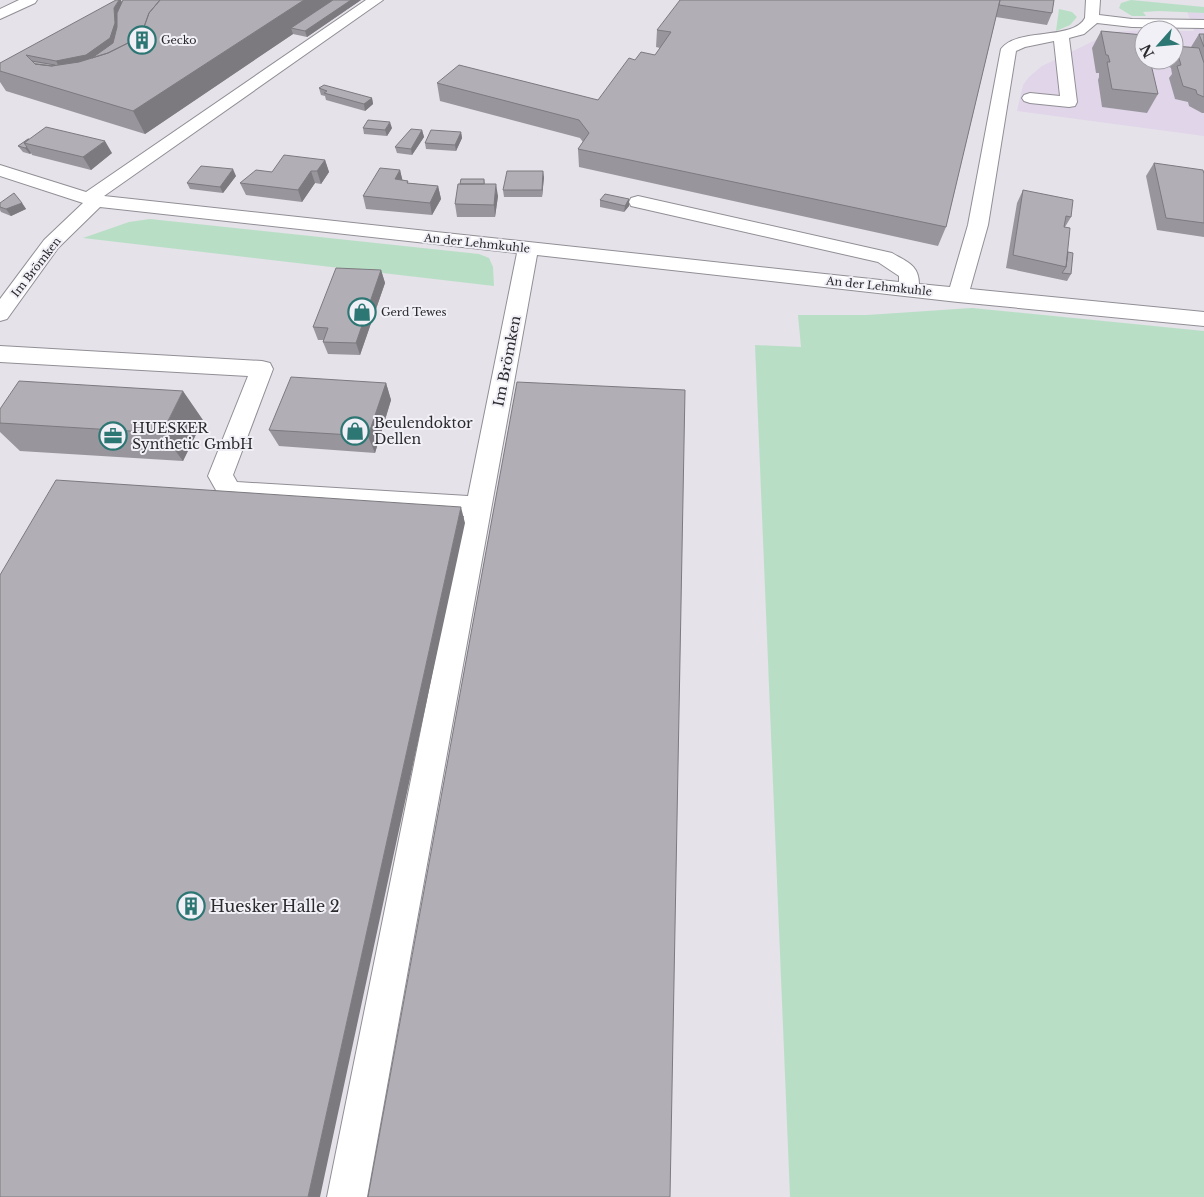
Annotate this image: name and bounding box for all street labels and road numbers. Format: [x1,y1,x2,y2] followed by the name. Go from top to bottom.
[422,230,531,256] street label: An der Lehmkuhle
[8,234,64,300] street label: Im Brömken
[824,273,933,299] street label: An der Lehmkuhle
[489,314,525,408] street label: Im Brömken

